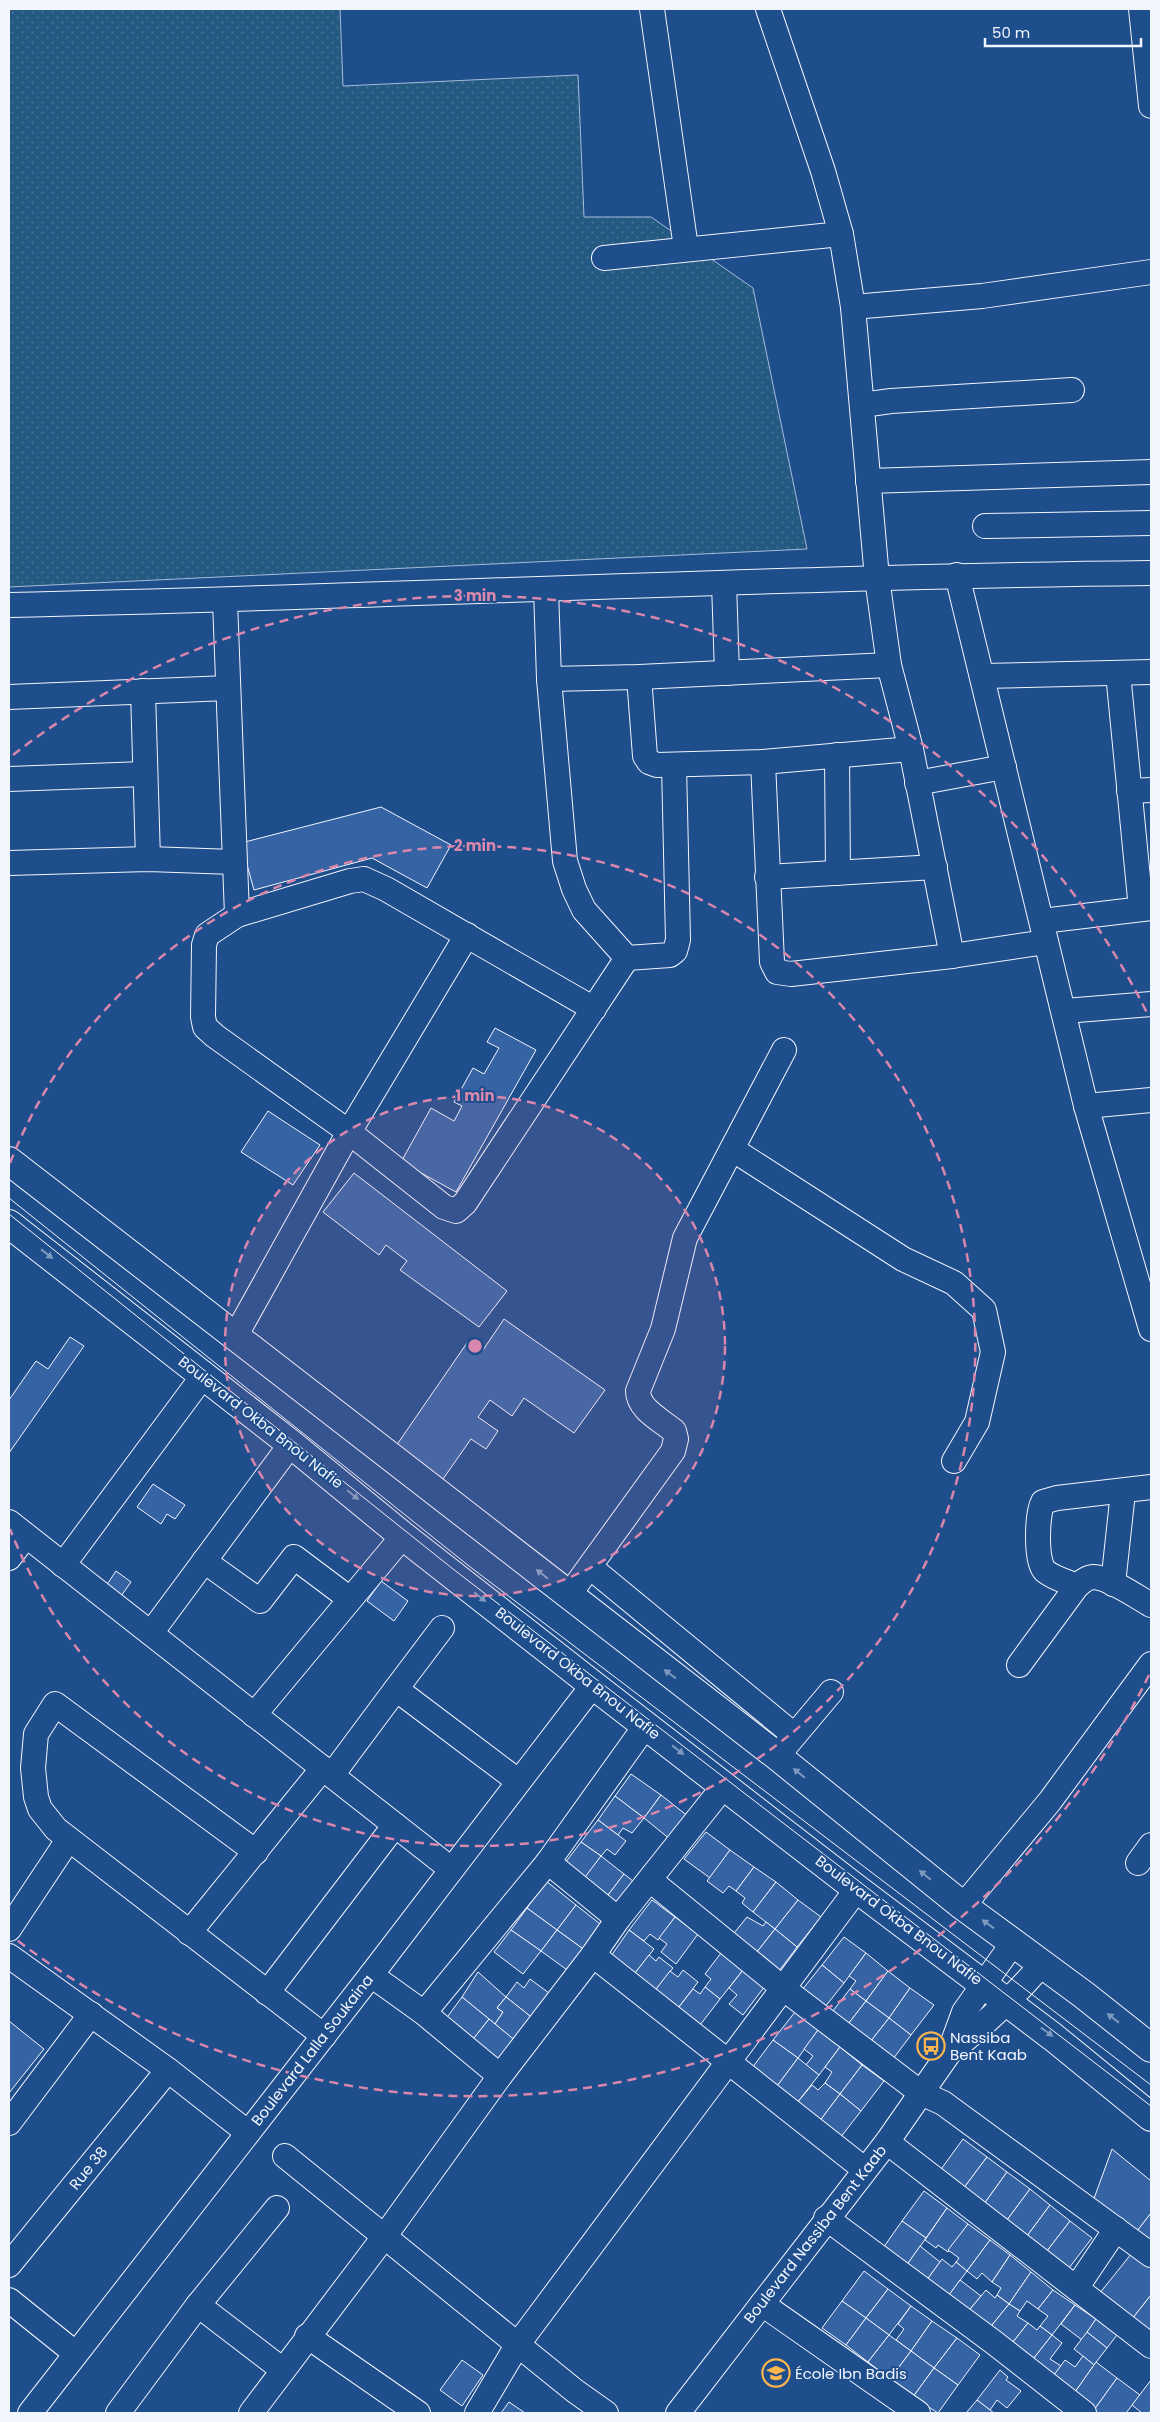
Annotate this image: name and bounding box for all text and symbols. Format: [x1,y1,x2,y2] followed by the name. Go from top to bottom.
[985,15,1141,47] scale bar
[992,22,1030,43] text: 50 m
[454,585,496,606] text: 3 min
[454,835,496,856] text: 2 min
[455,1085,495,1106] text: 1 min
[40,1248,53,1259] one-way arrow
[466,1337,484,1355] centre of rings
[174,1351,348,1493] street label: Boulevard Okba Bnou Nafie
[347,1490,360,1501] one-way arrow
[535,1569,549,1579] one-way arrow
[473,1591,486,1602] one-way arrow
[491,1602,665,1744] street label: Boulevard Okba Bnou Nafie
[663,1669,677,1679] one-way arrow
[671,1745,685,1755] one-way arrow
[792,1768,805,1779] one-way arrow
[811,1850,987,1990] street label: Boulevard Okba Bnou Nafie
[919,1870,932,1881] one-way arrow
[982,1919,995,1930] one-way arrow
[246,1970,378,2130] street label: Boulevard Lalla Soukaina
[1107,2012,1120,2023] one-way arrow
[950,2027,1027,2065] place label: Nassiba Bent Kaab
[1040,2027,1054,2037] one-way arrow
[916,2031,946,2061] bus stop icon: Nassiba Bent Kaab
[739,2140,891,2328] street label: Boulevard Nassiba Bent Kaab
[64,2142,112,2194] street label: Rue 38
[761,2358,791,2388] school or university icon: École Ibn Badis
[795,2363,907,2384] place label: École Ibn Badis

